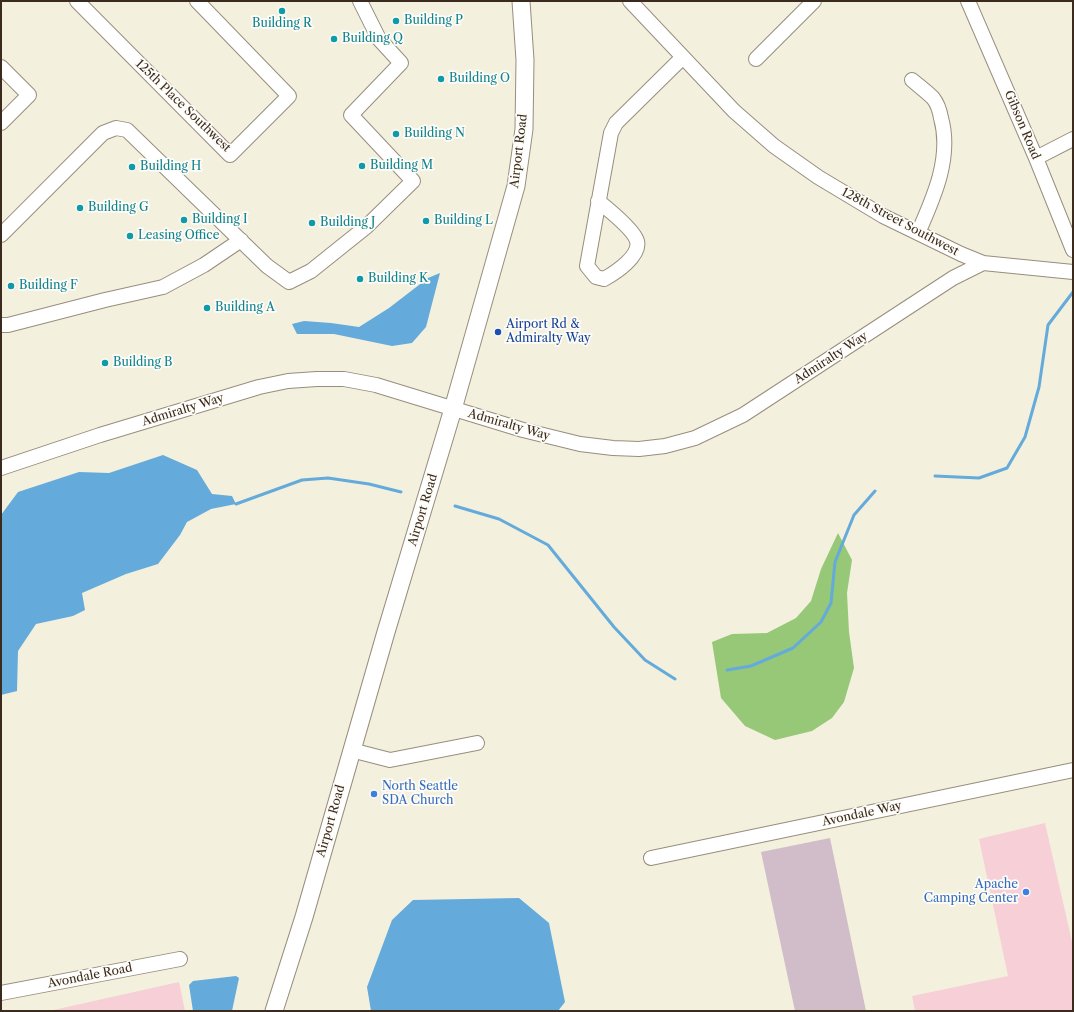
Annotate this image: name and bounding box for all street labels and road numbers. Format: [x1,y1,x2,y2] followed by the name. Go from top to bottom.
[132,57,234,155] street label: 125th Place Southwest
[1001,88,1043,162] street label: Gibson Road
[507,113,531,189] street label: Airport Road
[839,185,961,259] street label: 128th Street Southwest
[792,329,870,387] street label: Admiralty Way
[140,391,226,429] street label: Admiralty Way
[466,406,552,444] street label: Admiralty Way
[405,472,441,548] street label: Airport Road
[314,783,348,859] street label: Airport Road
[821,799,903,829] street label: Avondale Way
[46,961,134,991] street label: Avondale Road

